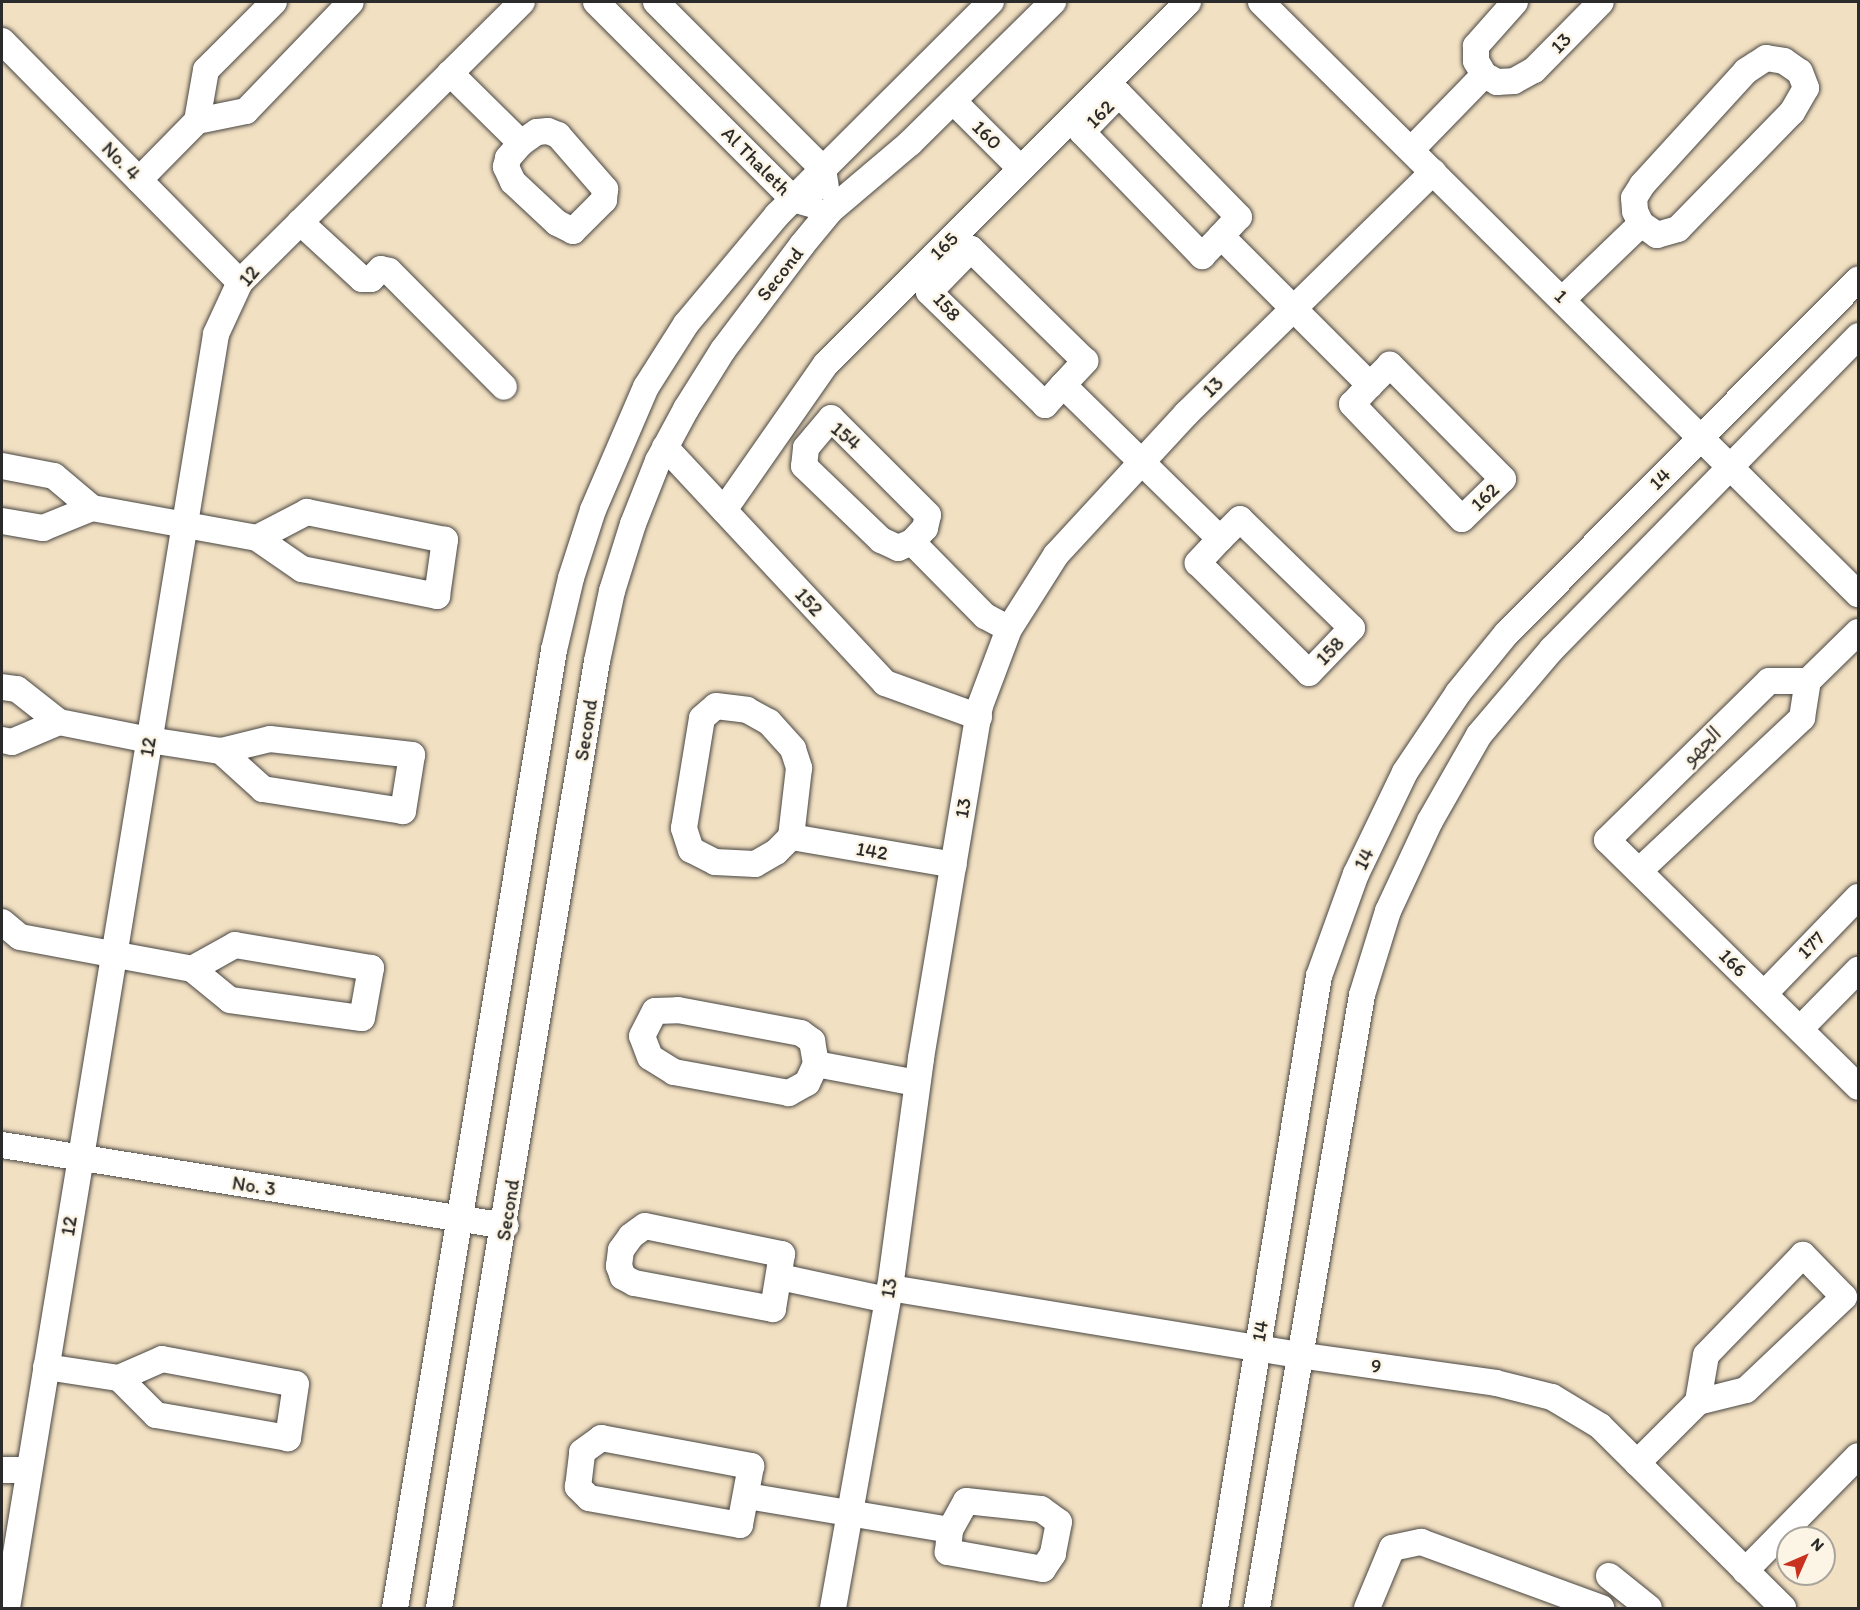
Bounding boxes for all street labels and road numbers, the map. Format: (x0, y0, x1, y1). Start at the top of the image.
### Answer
street label: 13 (1545, 27, 1577, 59)
street label: 162 (1081, 95, 1119, 133)
street label: 160 (967, 115, 1007, 155)
street label: Al Thaleth (716, 121, 796, 201)
street label: No. 4 (97, 137, 145, 185)
street label: 165 (925, 227, 963, 265)
street label: Second (752, 242, 808, 306)
street label: 12 (233, 261, 265, 291)
street label: 1 (1549, 284, 1573, 308)
street label: 158 (928, 288, 966, 326)
street label: 13 (1197, 371, 1229, 403)
street label: 154 (826, 417, 866, 455)
street label: 14 (1644, 463, 1676, 495)
street label: 162 (1466, 478, 1504, 516)
street label: 152 (790, 583, 828, 621)
street label: 158 (1311, 632, 1349, 670)
street label: Second (569, 698, 603, 762)
street label: الجهو (1678, 722, 1726, 770)
street label: 12 (135, 735, 161, 759)
street label: 13 (950, 796, 976, 820)
street label: 142 (854, 836, 890, 866)
street label: 14 (1349, 844, 1379, 874)
street label: 177 (1792, 926, 1830, 964)
street label: 166 (1714, 944, 1752, 982)
street label: No. 3 (230, 1171, 278, 1201)
street label: Second (491, 1178, 525, 1242)
street label: 12 (56, 1214, 82, 1238)
street label: 13 (876, 1276, 902, 1300)
street label: 14 (1246, 1319, 1274, 1343)
street label: 9 (1369, 1353, 1383, 1379)

